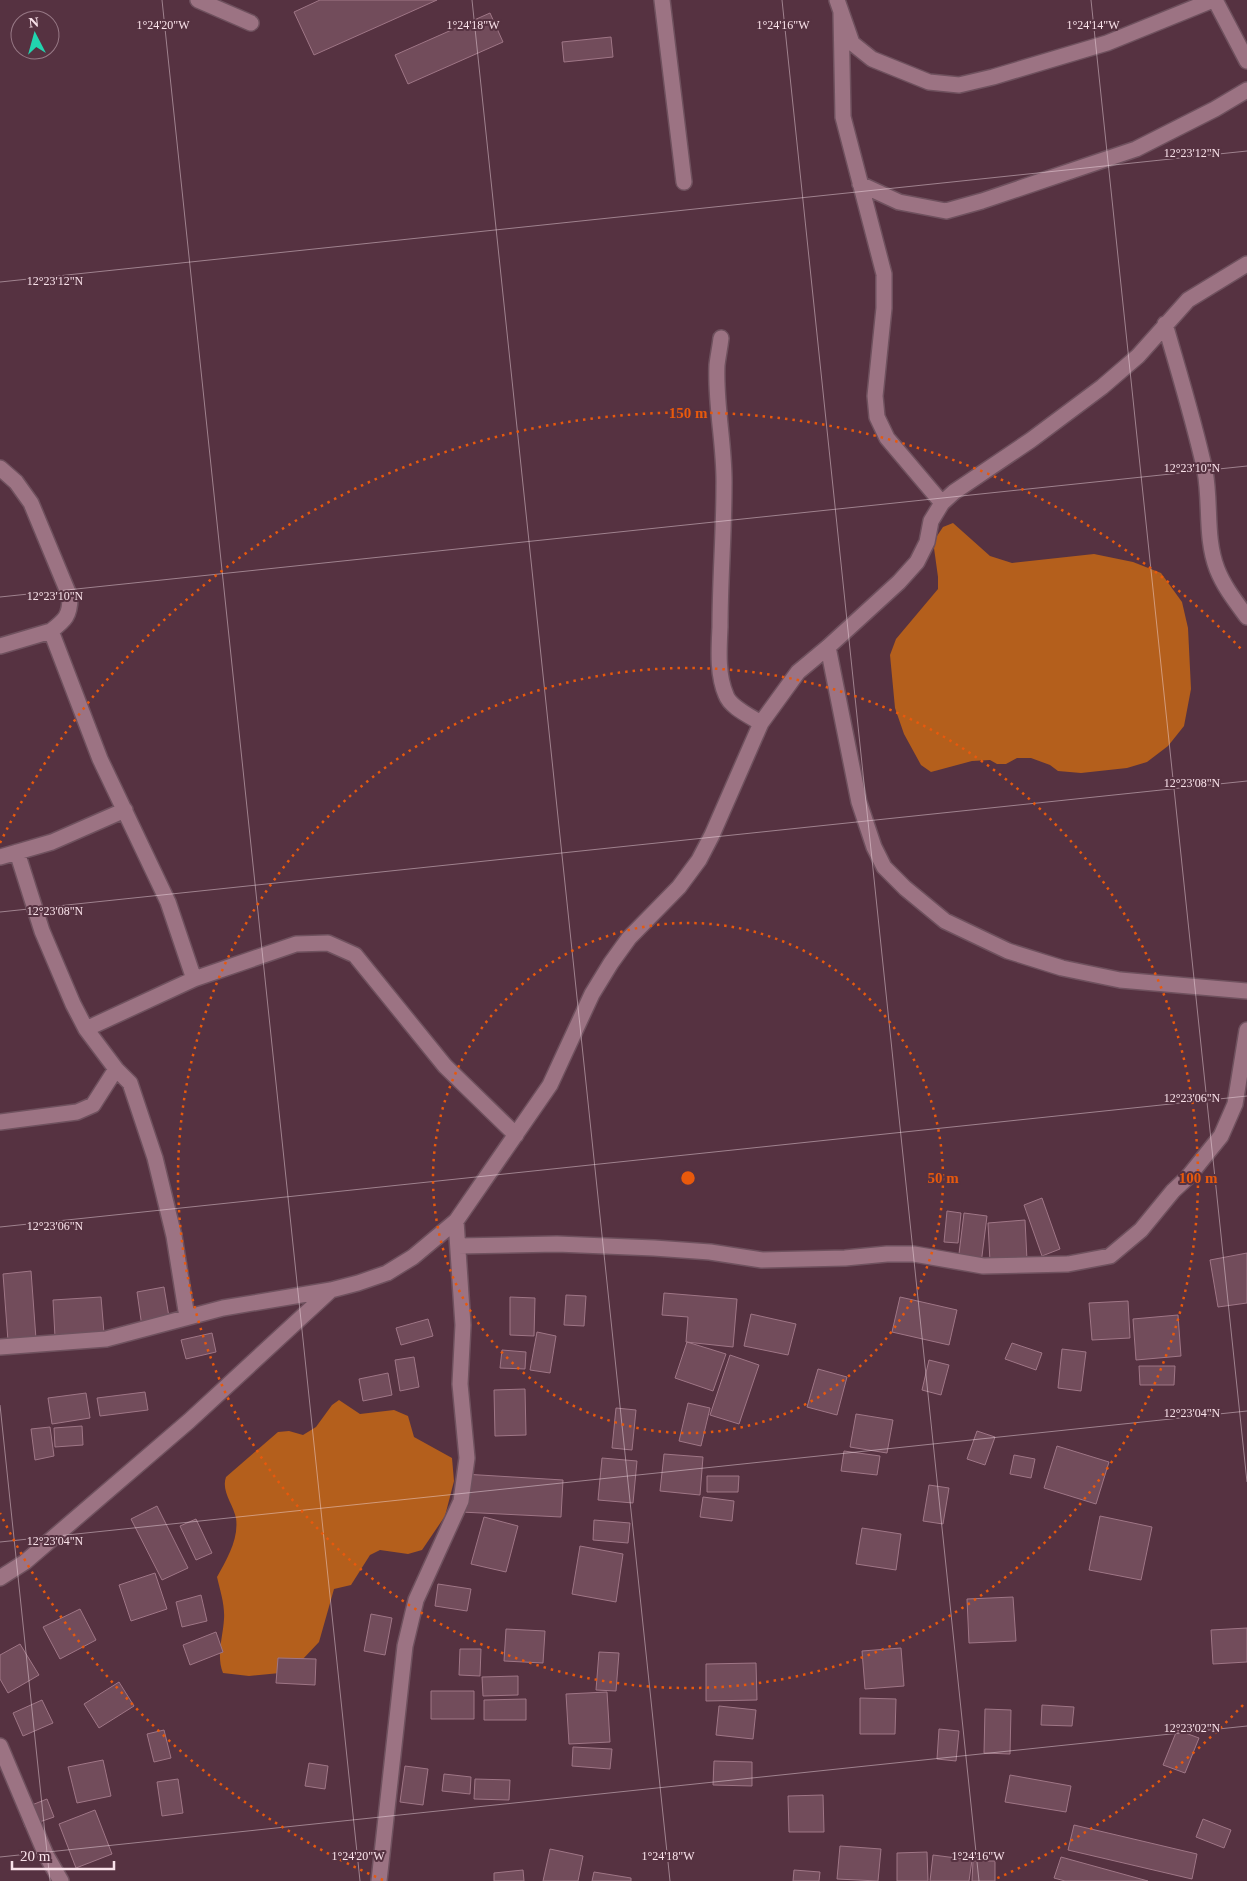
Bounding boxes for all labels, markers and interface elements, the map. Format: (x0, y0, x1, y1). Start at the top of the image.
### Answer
north arrow (10, 10, 60, 60)
text: N (28, 15, 40, 31)
text: 1°24'20"W (136, 18, 190, 32)
text: 1°24'18"W (446, 18, 500, 32)
text: 1°24'16"W (756, 18, 810, 32)
text: 1°24'14"W (1066, 18, 1120, 32)
text: 12°23'12"N (1164, 146, 1221, 160)
text: 12°23'12"N (27, 274, 84, 288)
text: 150 m (669, 405, 708, 421)
text: 12°23'10"N (1164, 461, 1221, 475)
text: 12°23'10"N (27, 589, 84, 603)
text: 12°23'08"N (1164, 776, 1221, 790)
text: 12°23'08"N (27, 904, 84, 918)
text: 12°23'06"N (1164, 1091, 1221, 1105)
centre of rings (679, 1169, 697, 1187)
text: 50 m (927, 1170, 959, 1186)
text: 100 m (1179, 1170, 1218, 1186)
text: 12°23'06"N (27, 1219, 84, 1233)
text: 12°23'04"N (1164, 1406, 1221, 1420)
text: 12°23'04"N (27, 1534, 84, 1548)
text: 12°23'02"N (1164, 1721, 1221, 1735)
scale bar (12, 1838, 115, 1870)
text: 20 m (20, 1848, 51, 1864)
text: 1°24'20"W (331, 1849, 385, 1863)
text: 1°24'18"W (641, 1849, 695, 1863)
text: 1°24'16"W (951, 1849, 1005, 1863)

